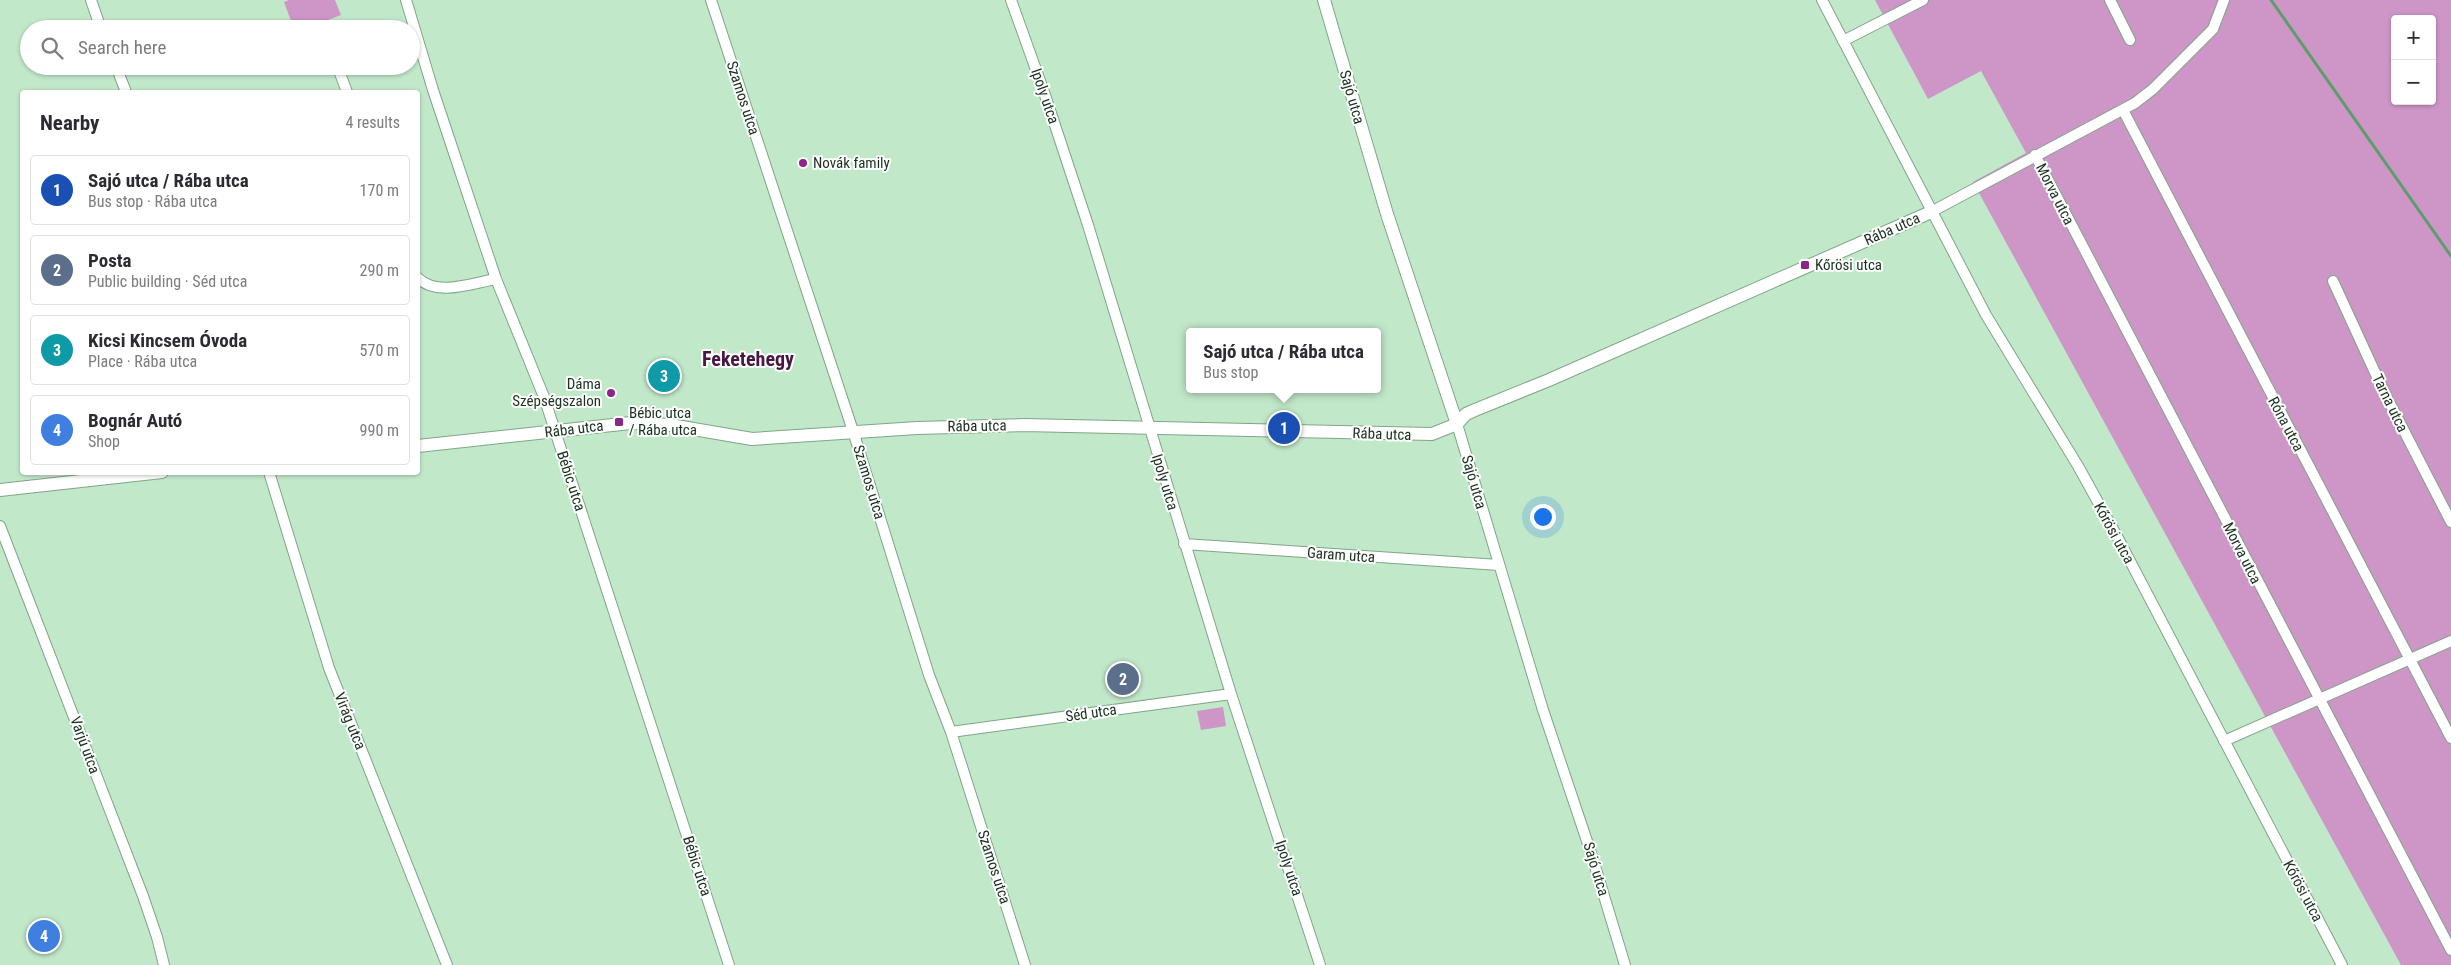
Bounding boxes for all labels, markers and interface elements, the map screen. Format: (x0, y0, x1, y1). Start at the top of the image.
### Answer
map controls (2391, 15, 2436, 105)
button: + (2391, 15, 2436, 60)
search box (20, 20, 420, 75)
icon: search (38, 34, 66, 62)
text: Search here (78, 36, 166, 59)
street label: Szamos utca (723, 59, 763, 137)
button: − (2391, 60, 2436, 105)
street label: Ipoly utca (1027, 66, 1063, 126)
street label: Sajó utca (1336, 68, 1368, 126)
text: Nearby (40, 111, 99, 135)
text: 4 results (345, 113, 400, 132)
place label: Novák family (813, 154, 890, 172)
marker: Novák family (797, 157, 809, 169)
street label: Morva utca (2032, 160, 2078, 228)
text: Sajó utca / Rába utca (88, 169, 249, 192)
text: 1 (53, 181, 61, 200)
text: 170 m (360, 181, 399, 200)
text: Bus stop · Rába utca (88, 192, 217, 211)
street label: Rába utca (1861, 209, 1923, 249)
text: Posta (88, 249, 132, 272)
place label: Kőrösi utca (1815, 256, 1882, 274)
marker: Kőrösi utca (1799, 259, 1811, 271)
text: 2 (53, 261, 61, 280)
text: 290 m (360, 261, 399, 280)
text: Public building · Séd utca (88, 272, 247, 291)
popup (1186, 328, 1381, 393)
text: Kicsi Kincsem Óvoda (88, 329, 247, 352)
text: Sajó utca / Rába utca (1203, 340, 1364, 363)
text: 3 (53, 341, 61, 360)
text: 570 m (360, 341, 399, 360)
district label: Feketehegy (702, 347, 794, 371)
text: Place · Rába utca (88, 352, 197, 371)
pin: 3 (648, 357, 680, 395)
text: Bus stop (1203, 363, 1258, 382)
street label: Tarna utca (2368, 371, 2412, 435)
place label: Dáma Szépségszalon (512, 375, 601, 410)
marker: Dáma Szépségszalon (605, 387, 617, 399)
street label: Róna utca (2264, 394, 2308, 454)
place label: Bébic utca / Rába utca (629, 404, 697, 439)
text: Bognár Autó (88, 409, 182, 432)
pin: 1 (1268, 409, 1300, 447)
street label: Rába utca (544, 416, 604, 442)
marker: Bébic utca / Rába utca (613, 416, 625, 428)
street label: Rába utca (947, 416, 1007, 436)
text: 4 (53, 421, 61, 440)
text: 990 m (360, 421, 399, 440)
street label: Rába utca (1352, 424, 1412, 444)
text: Shop (88, 432, 120, 451)
street label: Szamos utca (849, 443, 889, 521)
street label: Bébic utca (553, 449, 589, 513)
street label: Ipoly utca (1148, 452, 1182, 512)
street label: Sajó utca (1458, 453, 1490, 511)
street label: Kőrösi utca (2090, 499, 2138, 567)
your location (1530, 504, 1556, 530)
street label: Morva utca (2219, 519, 2265, 587)
street label: Garam utca (1306, 544, 1376, 566)
pin: 2 (1107, 660, 1139, 698)
street label: Virág utca (330, 690, 370, 752)
street label: Séd utca (1064, 701, 1118, 725)
street label: Varjú utca (66, 714, 104, 776)
street label: Szamos utca (974, 828, 1014, 906)
street label: Bébic utca (679, 834, 715, 898)
street label: Ipoly utca (1272, 838, 1306, 898)
street label: Sajó utca (1579, 840, 1613, 898)
street label: Kőrösi utca (2279, 857, 2327, 925)
pin: 4 (28, 917, 60, 955)

